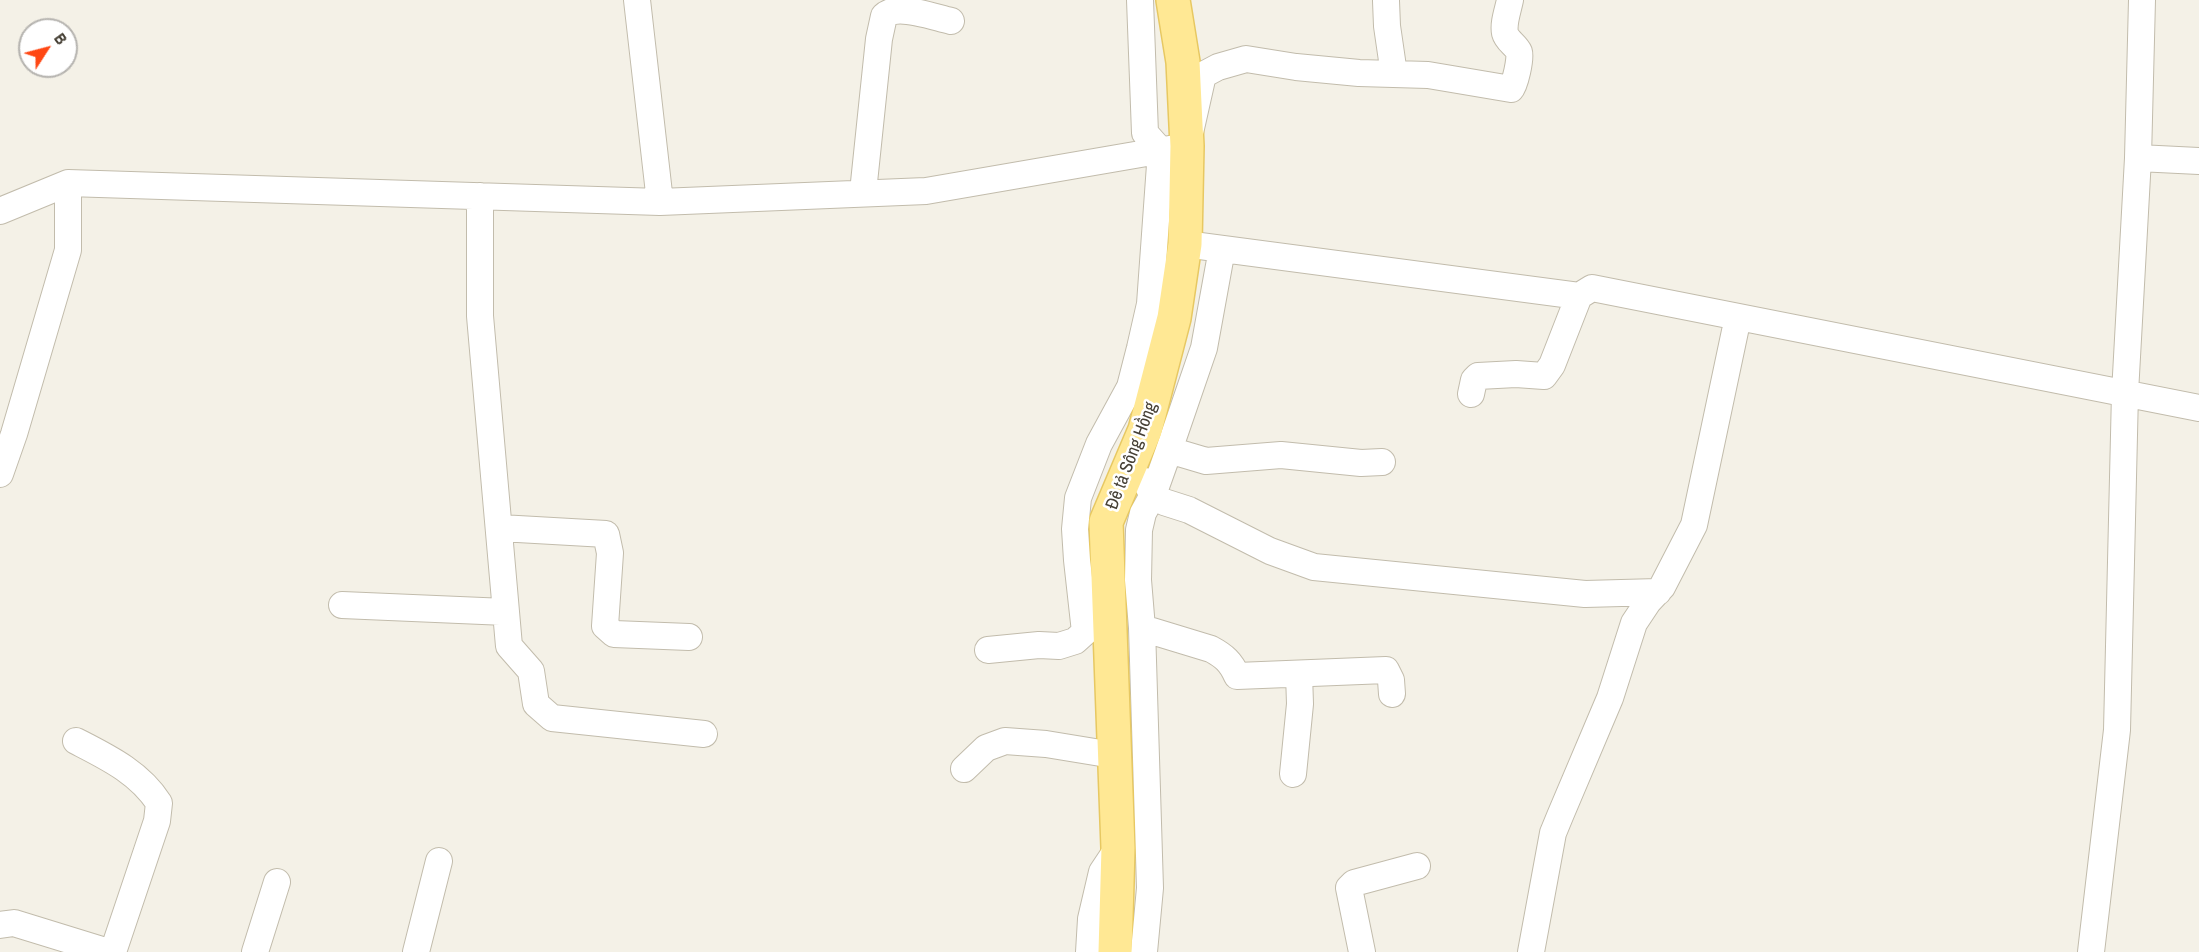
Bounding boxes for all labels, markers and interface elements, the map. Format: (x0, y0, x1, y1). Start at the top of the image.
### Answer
north arrow (18, 18, 78, 78)
text: B (49, 28, 73, 49)
street label: Đê tả Sông Hồng (1102, 399, 1162, 513)

